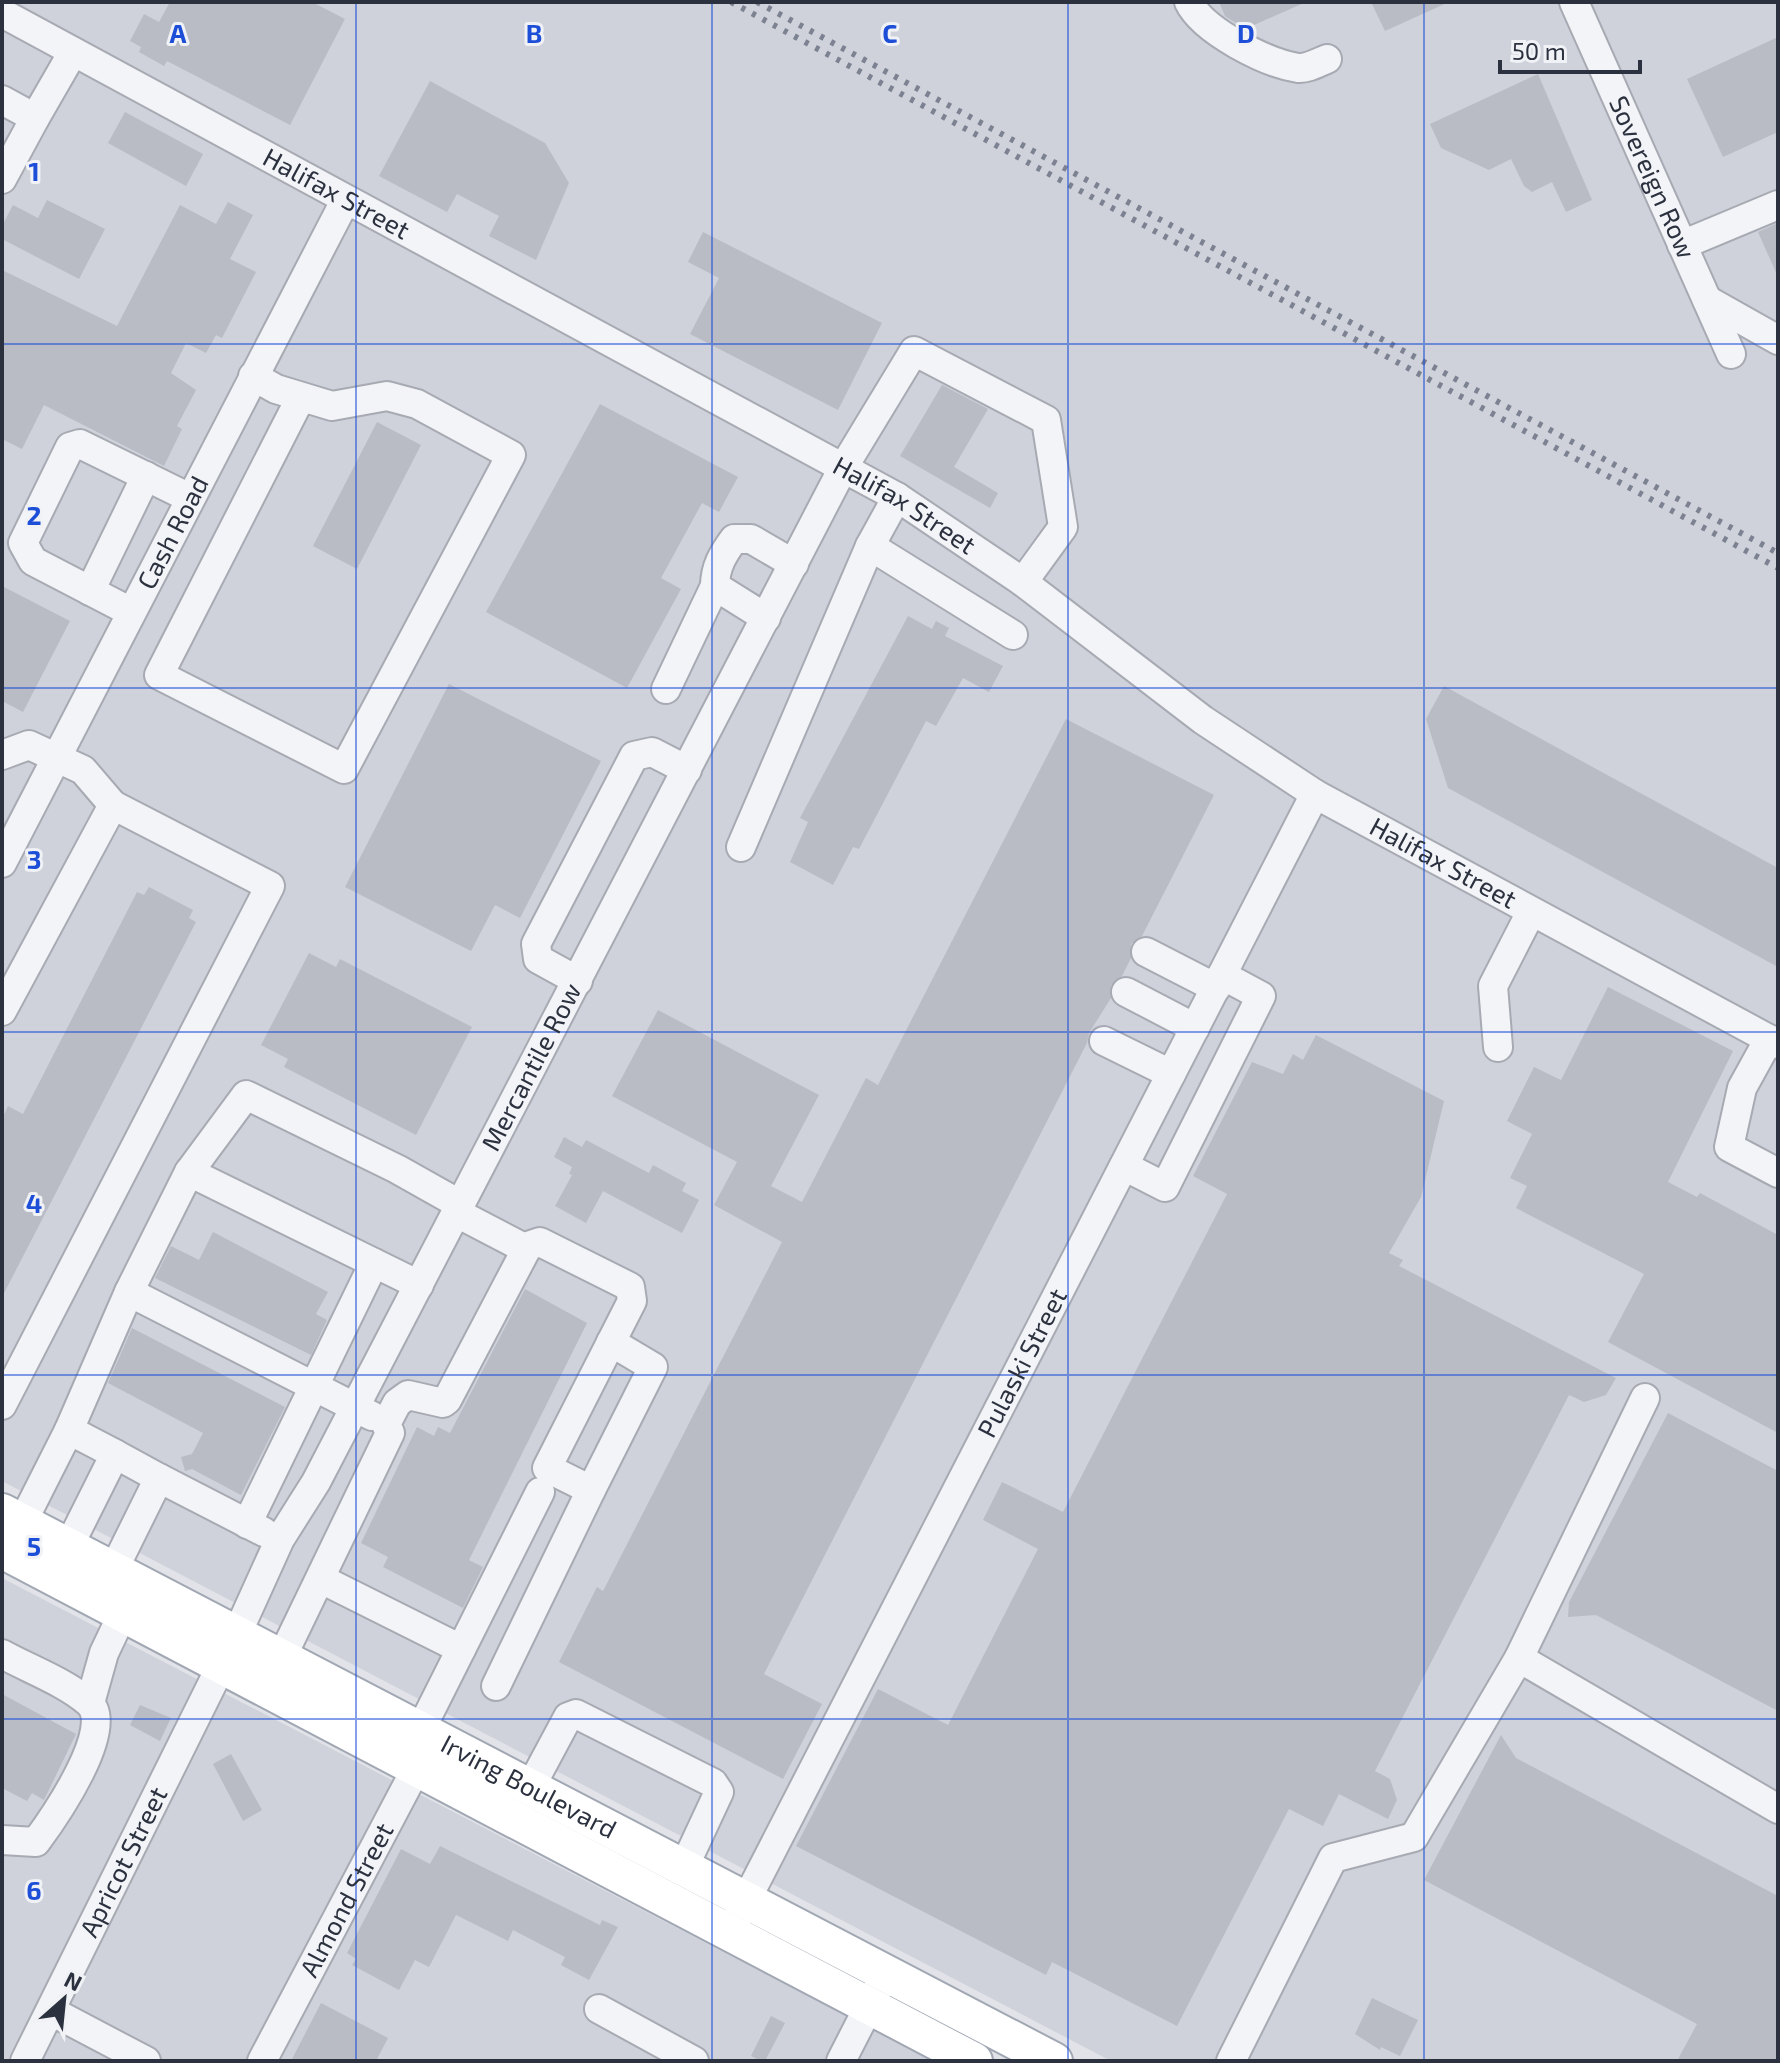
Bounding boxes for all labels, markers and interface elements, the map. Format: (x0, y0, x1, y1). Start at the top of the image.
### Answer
text: A (170, 17, 187, 48)
text: B (526, 17, 542, 48)
text: C (882, 17, 898, 48)
text: D (1237, 17, 1255, 48)
scale bar (1500, 24, 1640, 74)
text: 50 m (1512, 36, 1566, 65)
street label: Sovereign Row (1604, 91, 1703, 263)
street label: Halifax Street (258, 140, 416, 245)
text: 1 (28, 155, 40, 186)
street label: Halifax Street (828, 449, 982, 560)
street label: Cash Road (130, 470, 214, 594)
text: 2 (26, 499, 42, 530)
street label: Halifax Street (1365, 810, 1522, 914)
text: 3 (27, 843, 41, 874)
street label: Mercantile Row (474, 977, 587, 1156)
text: 4 (26, 1187, 42, 1218)
street label: Pulaski Street (970, 1283, 1072, 1442)
text: 5 (27, 1530, 41, 1561)
street label: Irving Boulevard (436, 1727, 622, 1844)
street label: Apricot Street (72, 1781, 173, 1942)
street label: Almond Street (292, 1817, 399, 1982)
text: 6 (26, 1874, 42, 1905)
north arrow (24, 1959, 104, 2039)
text: N (61, 1965, 87, 1995)

